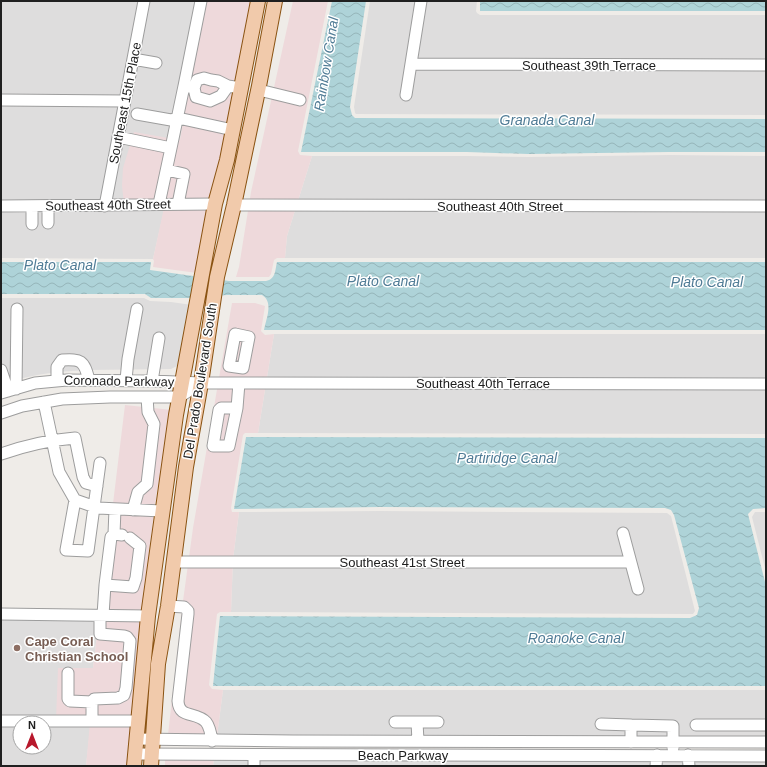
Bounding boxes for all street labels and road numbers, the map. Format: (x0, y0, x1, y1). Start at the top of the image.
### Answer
street label: Southeast 15th Place (106, 41, 144, 165)
street label: Southeast 39th Terrace (522, 58, 656, 73)
street label: Southeast 40th Street (45, 196, 171, 214)
street label: Southeast 40th Street (437, 199, 563, 214)
street label: Del Prado Boulevard South (180, 302, 220, 460)
street label: Coronado Parkway (64, 373, 175, 389)
street label: Southeast 40th Terrace (416, 376, 550, 391)
street label: Southeast 41st Street (339, 555, 465, 570)
street label: Beach Parkway (358, 748, 449, 763)

